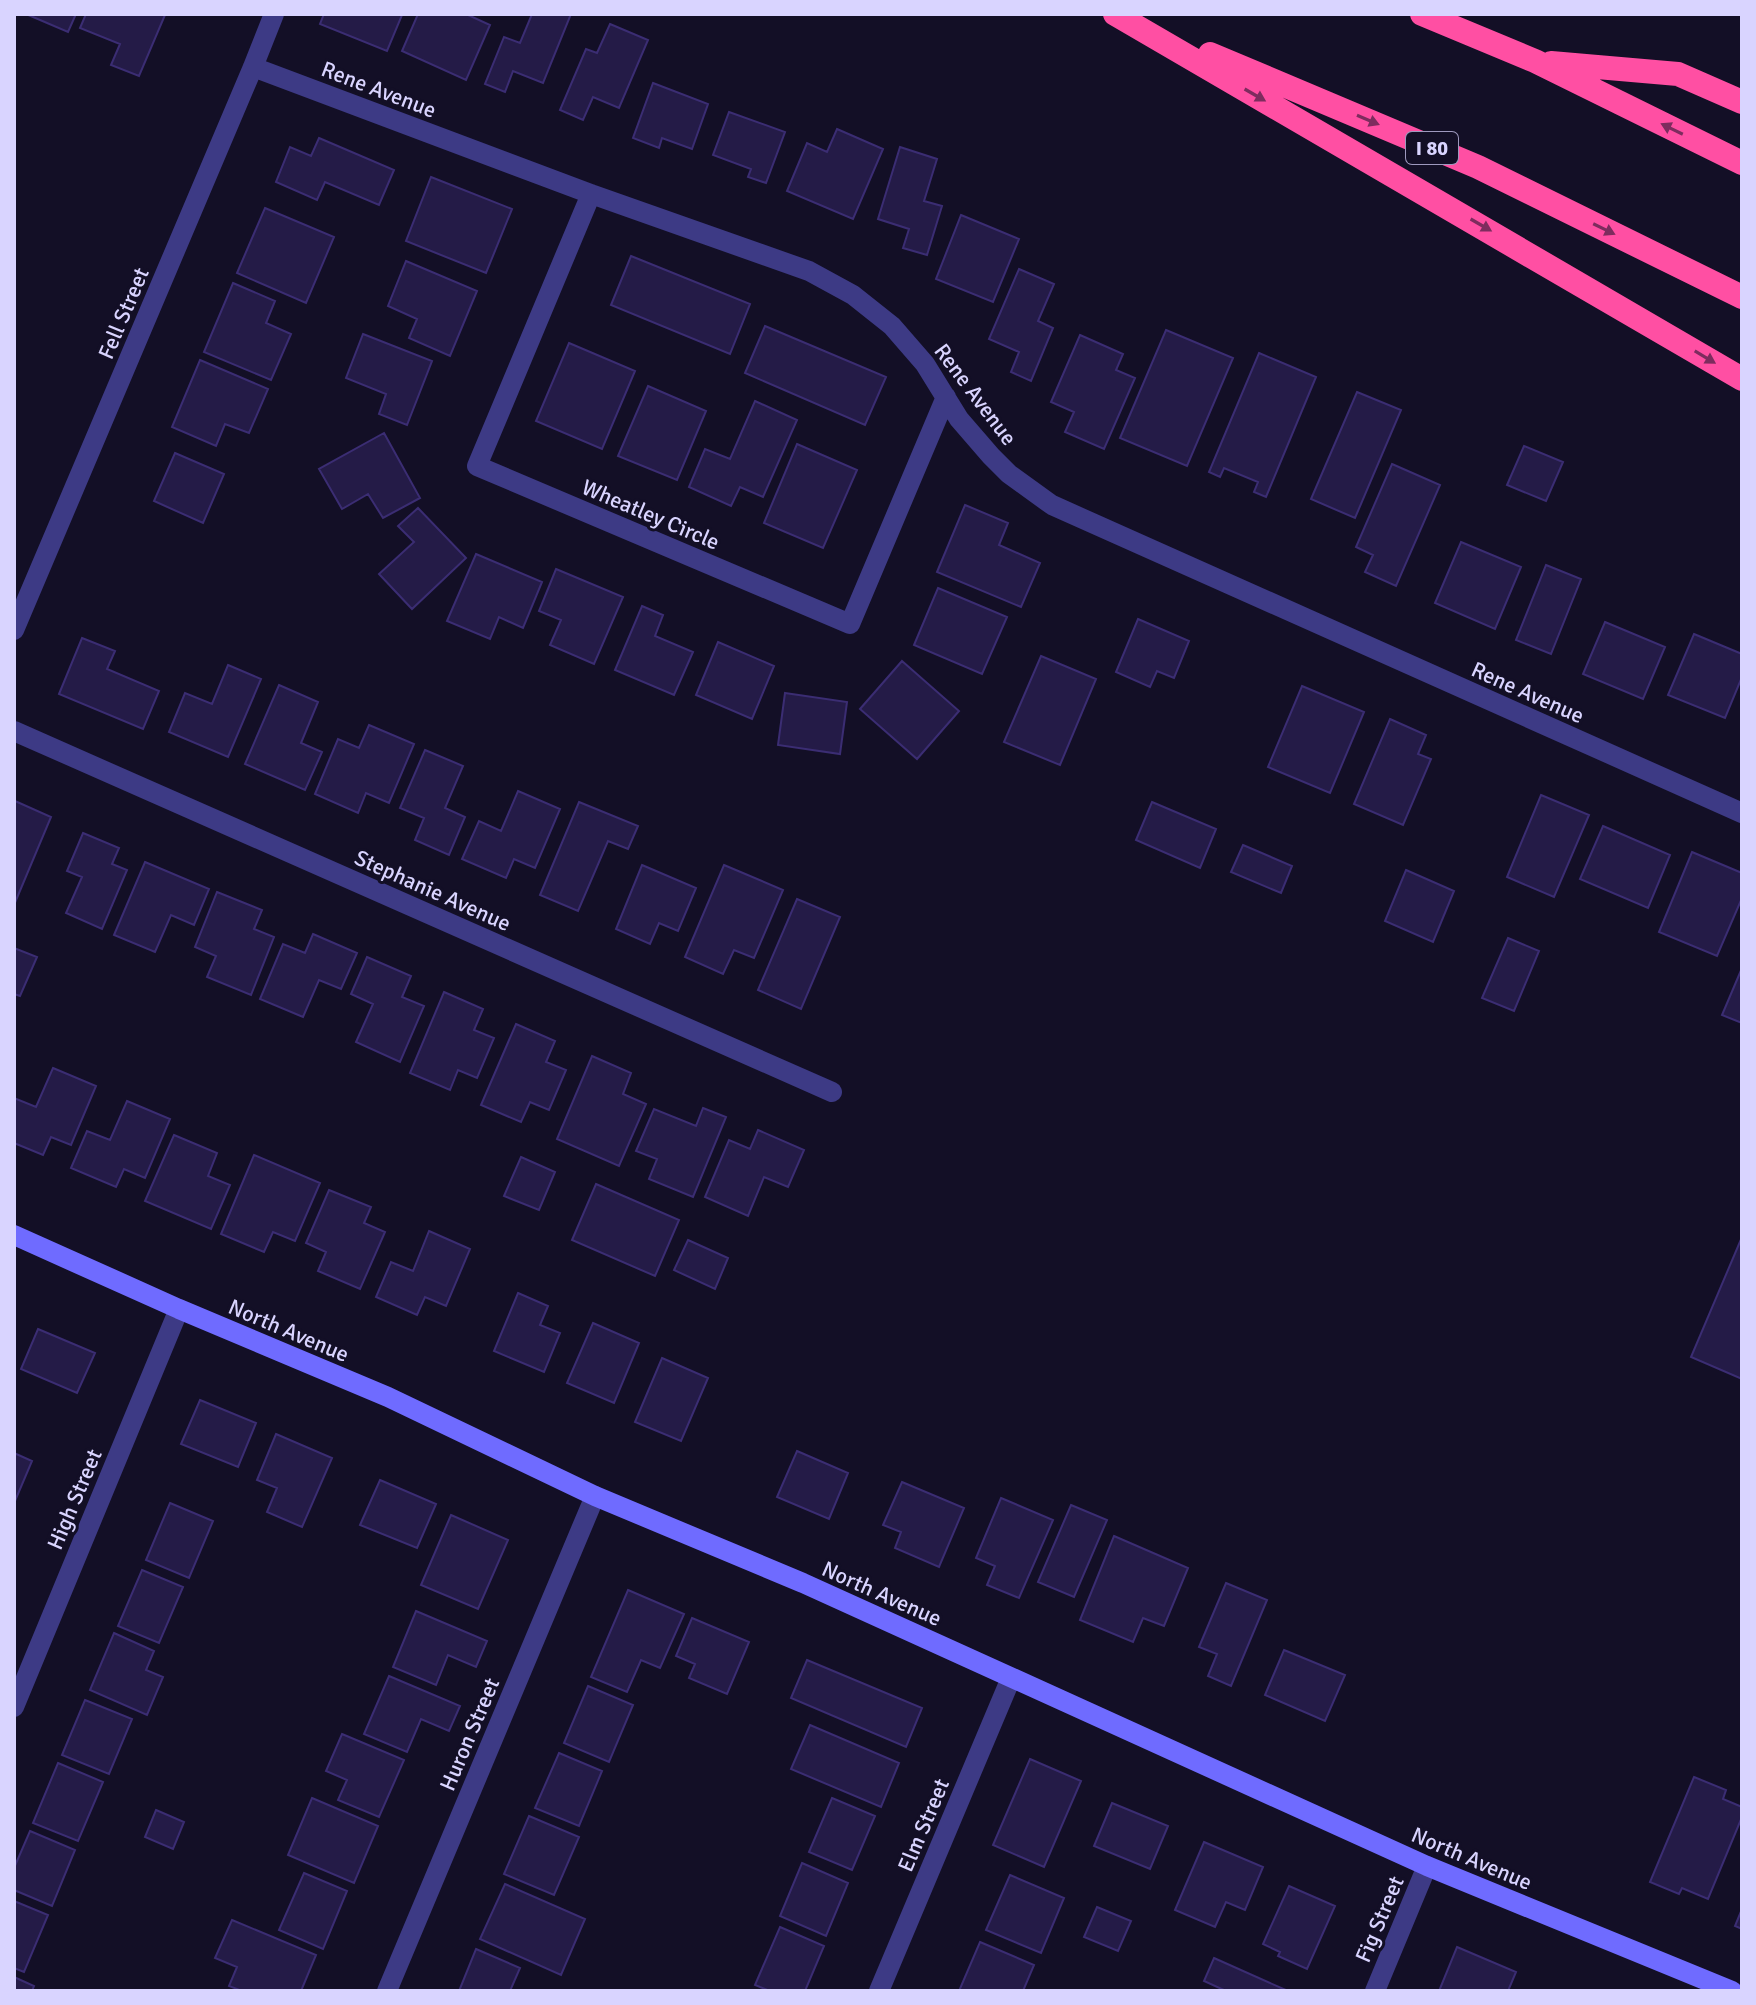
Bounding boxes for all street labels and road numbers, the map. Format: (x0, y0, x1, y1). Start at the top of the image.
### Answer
street label: Rene Avenue (318, 55, 440, 124)
road number: I 80 (1406, 132, 1458, 164)
street label: Fell Street (92, 263, 155, 363)
street label: Rene Avenue (929, 338, 1023, 451)
street label: Wheatley Circle (578, 473, 724, 556)
street label: Rene Avenue (1467, 656, 1588, 729)
street label: Stephanie Avenue (350, 844, 515, 937)
street label: North Avenue (224, 1293, 353, 1368)
street label: High Street (41, 1445, 108, 1554)
street label: North Avenue (818, 1555, 946, 1632)
street label: Huron Street (434, 1673, 505, 1795)
street label: Elm Street (892, 1774, 955, 1876)
street label: North Avenue (1407, 1821, 1536, 1896)
street label: Fig Street (1349, 1872, 1410, 1966)

